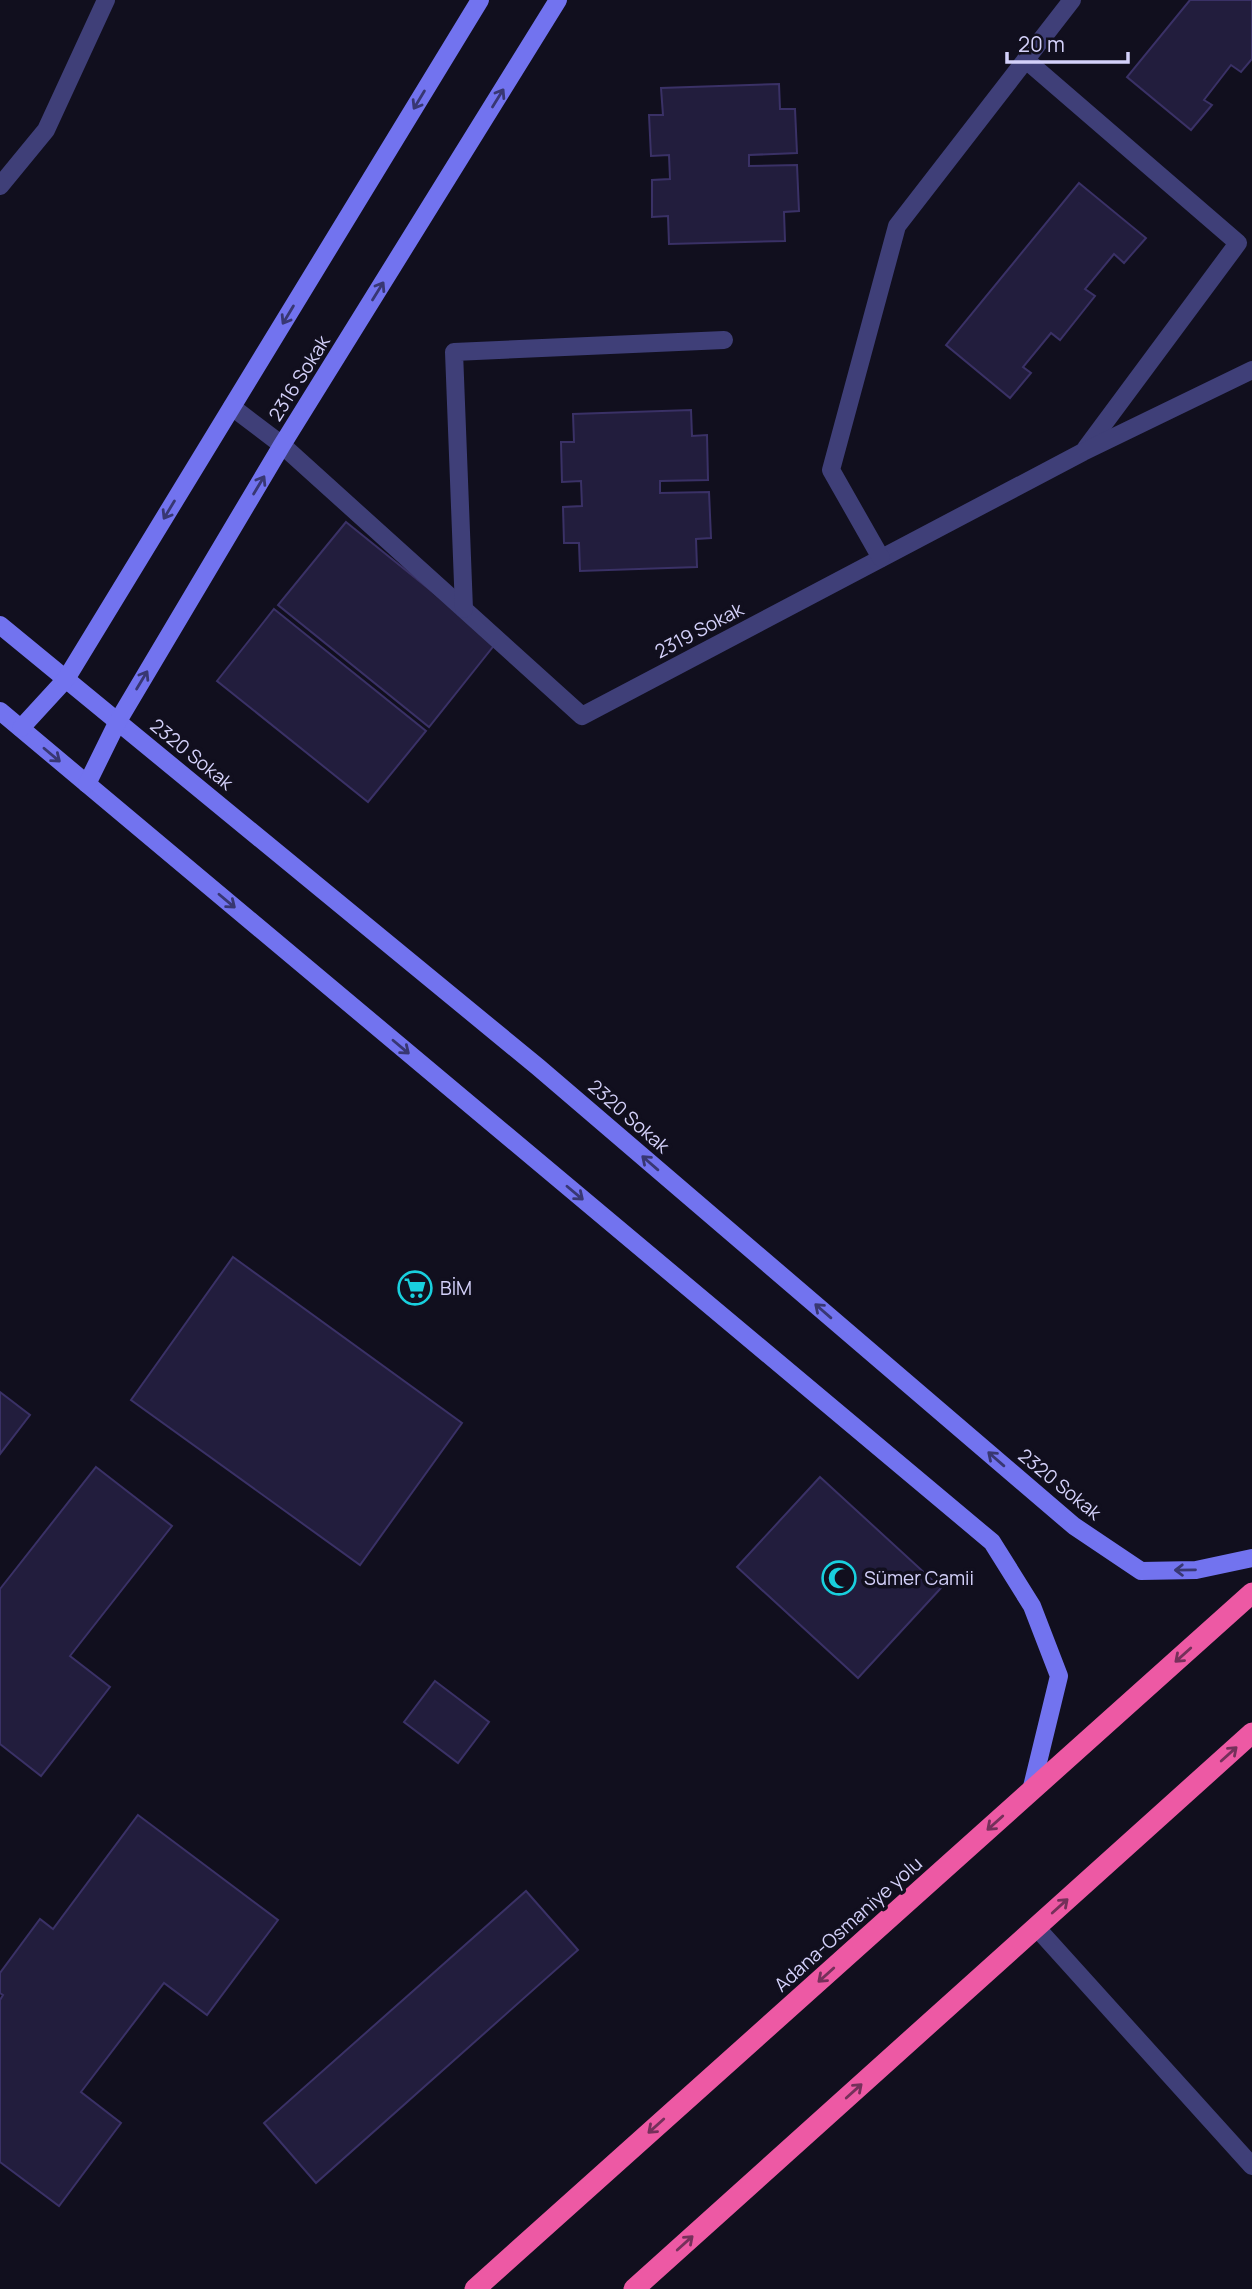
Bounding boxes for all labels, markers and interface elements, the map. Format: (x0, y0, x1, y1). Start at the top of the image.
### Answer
scale bar (1007, 21, 1128, 65)
text: 20 m (1018, 30, 1065, 58)
one-way arrow (491, 88, 505, 108)
one-way arrow (411, 90, 425, 110)
one-way arrow (371, 282, 385, 302)
one-way arrow (280, 305, 294, 325)
street label: 2316 Sokak (262, 330, 336, 426)
one-way arrow (252, 475, 266, 495)
one-way arrow (162, 499, 176, 519)
street label: 2319 Sokak (650, 596, 748, 664)
one-way arrow (135, 671, 149, 691)
street label: 2320 Sokak (145, 712, 239, 796)
one-way arrow (43, 747, 61, 762)
one-way arrow (217, 893, 235, 909)
one-way arrow (392, 1039, 410, 1055)
street label: 2320 Sokak (583, 1073, 676, 1159)
one-way arrow (642, 1155, 660, 1171)
one-way arrow (566, 1185, 584, 1201)
supermarket icon: BİM (396, 1269, 434, 1307)
place label: BİM (440, 1275, 472, 1301)
one-way arrow (814, 1303, 832, 1319)
street label: 2320 Sokak (1013, 1442, 1107, 1526)
one-way arrow (987, 1451, 1005, 1467)
mosque icon: Sümer Camii (820, 1559, 858, 1597)
one-way arrow (1174, 1563, 1197, 1577)
place label: Sümer Camii (864, 1565, 974, 1591)
one-way arrow (1175, 1646, 1192, 1663)
one-way arrow (1220, 1746, 1238, 1762)
one-way arrow (987, 1815, 1005, 1831)
street label: Adana-Osmaniye yolu (768, 1850, 928, 1998)
one-way arrow (1051, 1898, 1069, 1914)
one-way arrow (817, 1967, 835, 1983)
one-way arrow (845, 2083, 863, 2099)
one-way arrow (648, 2118, 666, 2134)
one-way arrow (676, 2235, 693, 2252)

